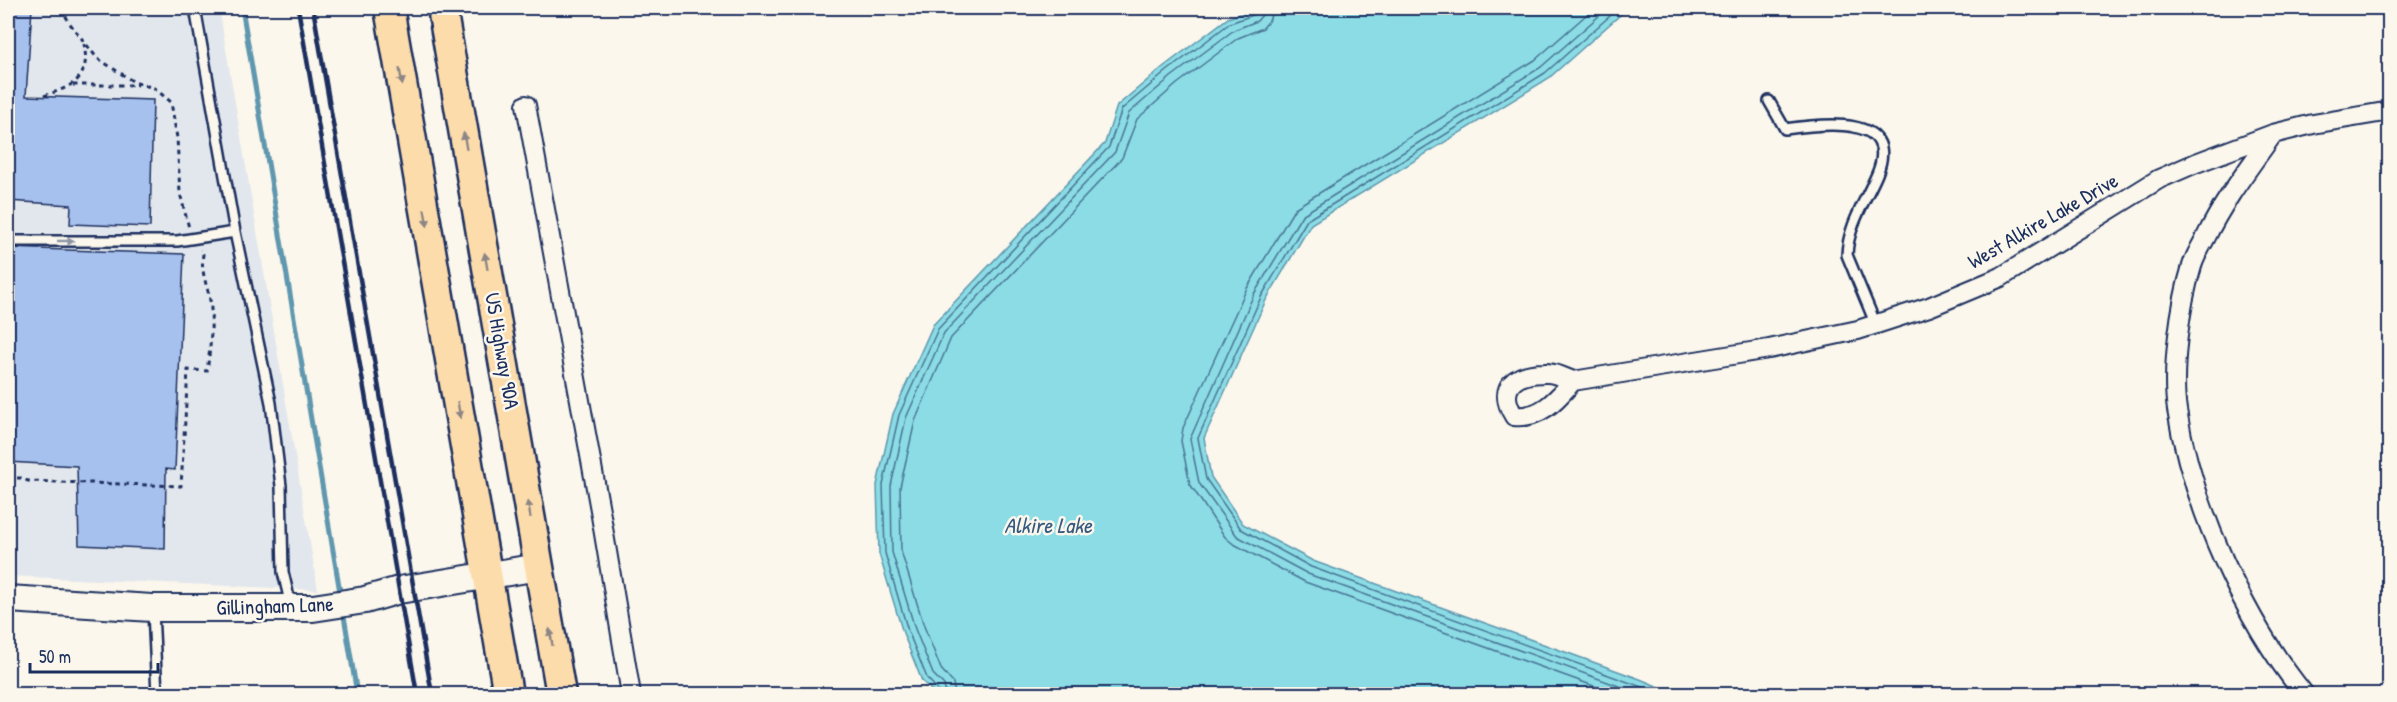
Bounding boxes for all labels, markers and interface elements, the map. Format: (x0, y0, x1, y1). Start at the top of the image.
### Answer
one-way arrow (397, 67, 406, 86)
one-way arrow (460, 131, 469, 150)
street label: West Alkire Lake Drive (1962, 166, 2123, 275)
one-way arrow (422, 208, 431, 227)
one-way arrow (56, 236, 75, 246)
one-way arrow (481, 251, 490, 270)
street label: US Highway 90A (478, 290, 527, 411)
one-way arrow (455, 401, 464, 420)
one-way arrow (524, 500, 533, 519)
water label: Alkire Lake (1004, 510, 1093, 540)
street label: Gillingham Lane (216, 589, 334, 622)
one-way arrow (547, 627, 556, 646)
scale bar (30, 636, 158, 674)
text: 50 m (39, 644, 71, 669)

